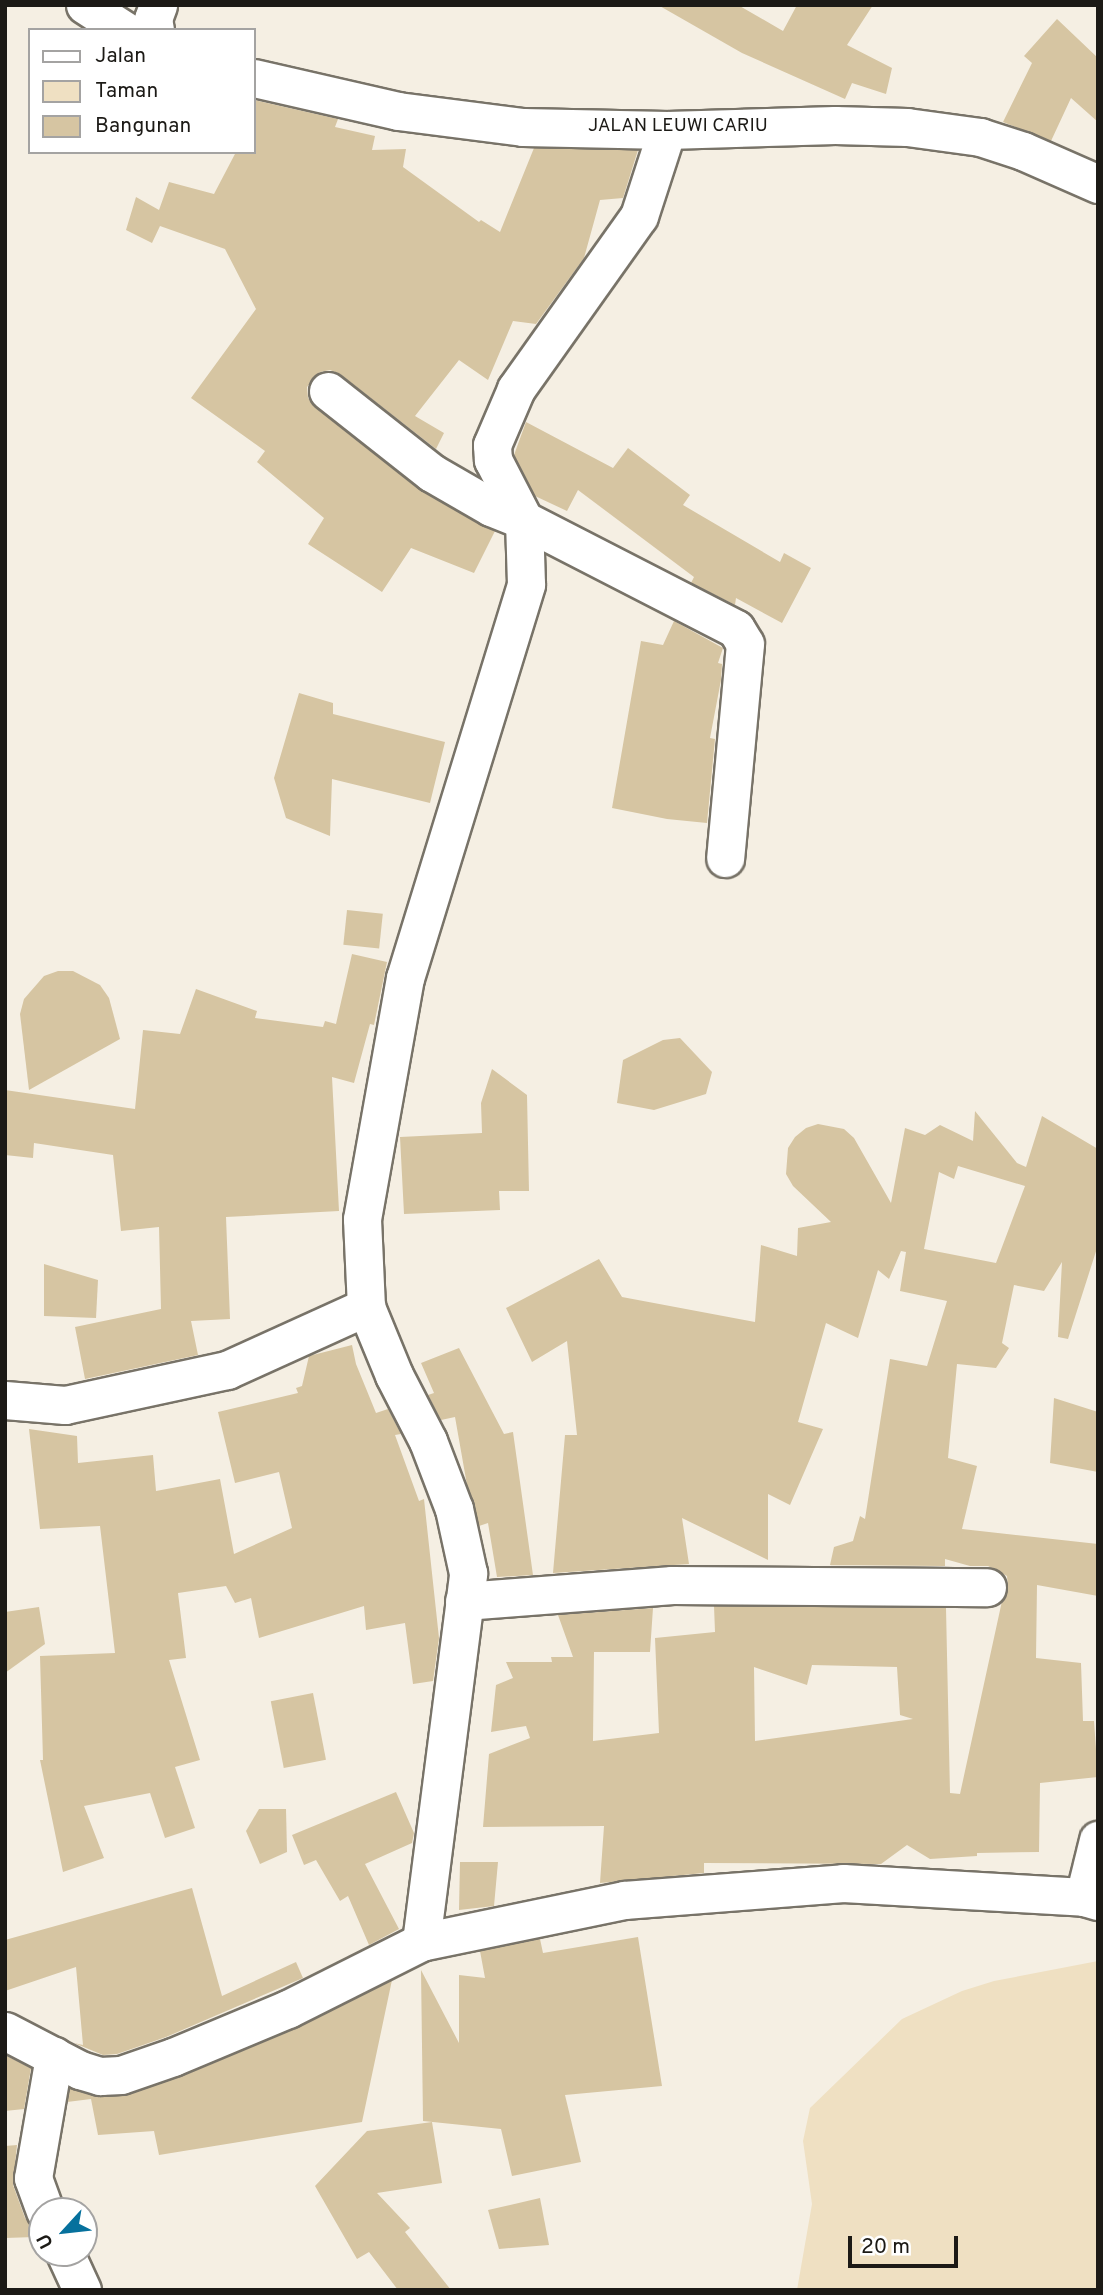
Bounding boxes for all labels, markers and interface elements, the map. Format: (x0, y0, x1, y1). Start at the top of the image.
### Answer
legend (28, 28, 256, 154)
text: Jalan (95, 43, 146, 70)
text: Taman (95, 78, 158, 105)
text: Bangunan (95, 113, 191, 140)
street label: JALAN LEUWI CARIU (588, 116, 768, 138)
north arrow (28, 2197, 98, 2267)
scale bar (851, 2222, 961, 2266)
text: U (32, 2229, 60, 2252)
text: 20 m (861, 2234, 910, 2261)

